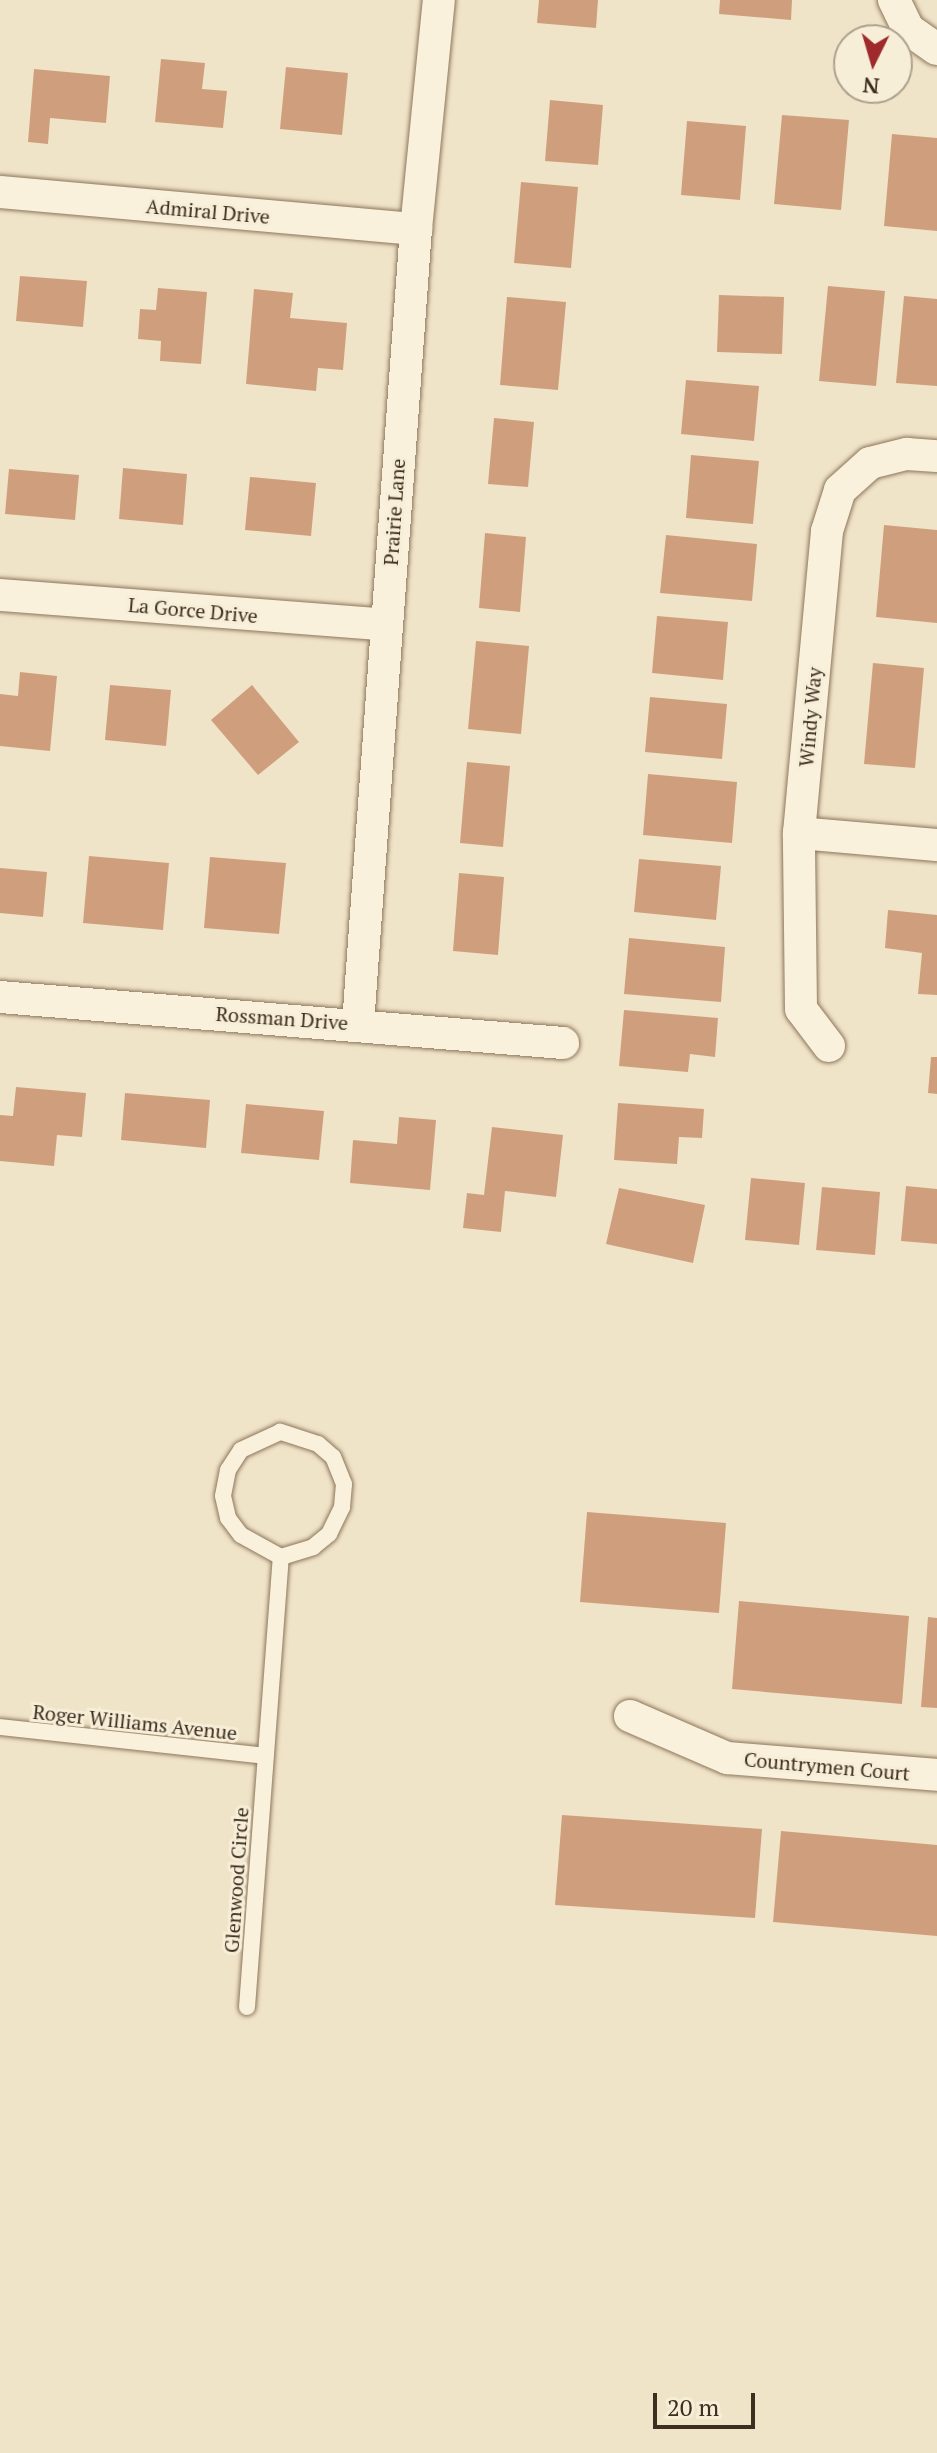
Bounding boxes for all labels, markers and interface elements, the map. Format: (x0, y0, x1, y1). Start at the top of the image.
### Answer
north arrow (833, 24, 913, 104)
text: N (861, 71, 881, 102)
street label: Admiral Drive (145, 194, 271, 228)
street label: Prairie Lane (378, 458, 410, 566)
street label: La Gorce Drive (127, 592, 259, 628)
street label: Windy Way (794, 666, 826, 768)
street label: Rossman Drive (215, 1001, 349, 1035)
street label: Roger Williams Avenue (31, 1699, 239, 1745)
street label: Countrymen Court (743, 1747, 911, 1785)
street label: Glenwood Circle (219, 1806, 253, 1954)
scale bar (657, 2377, 759, 2427)
text: 20 m (667, 2391, 719, 2423)

